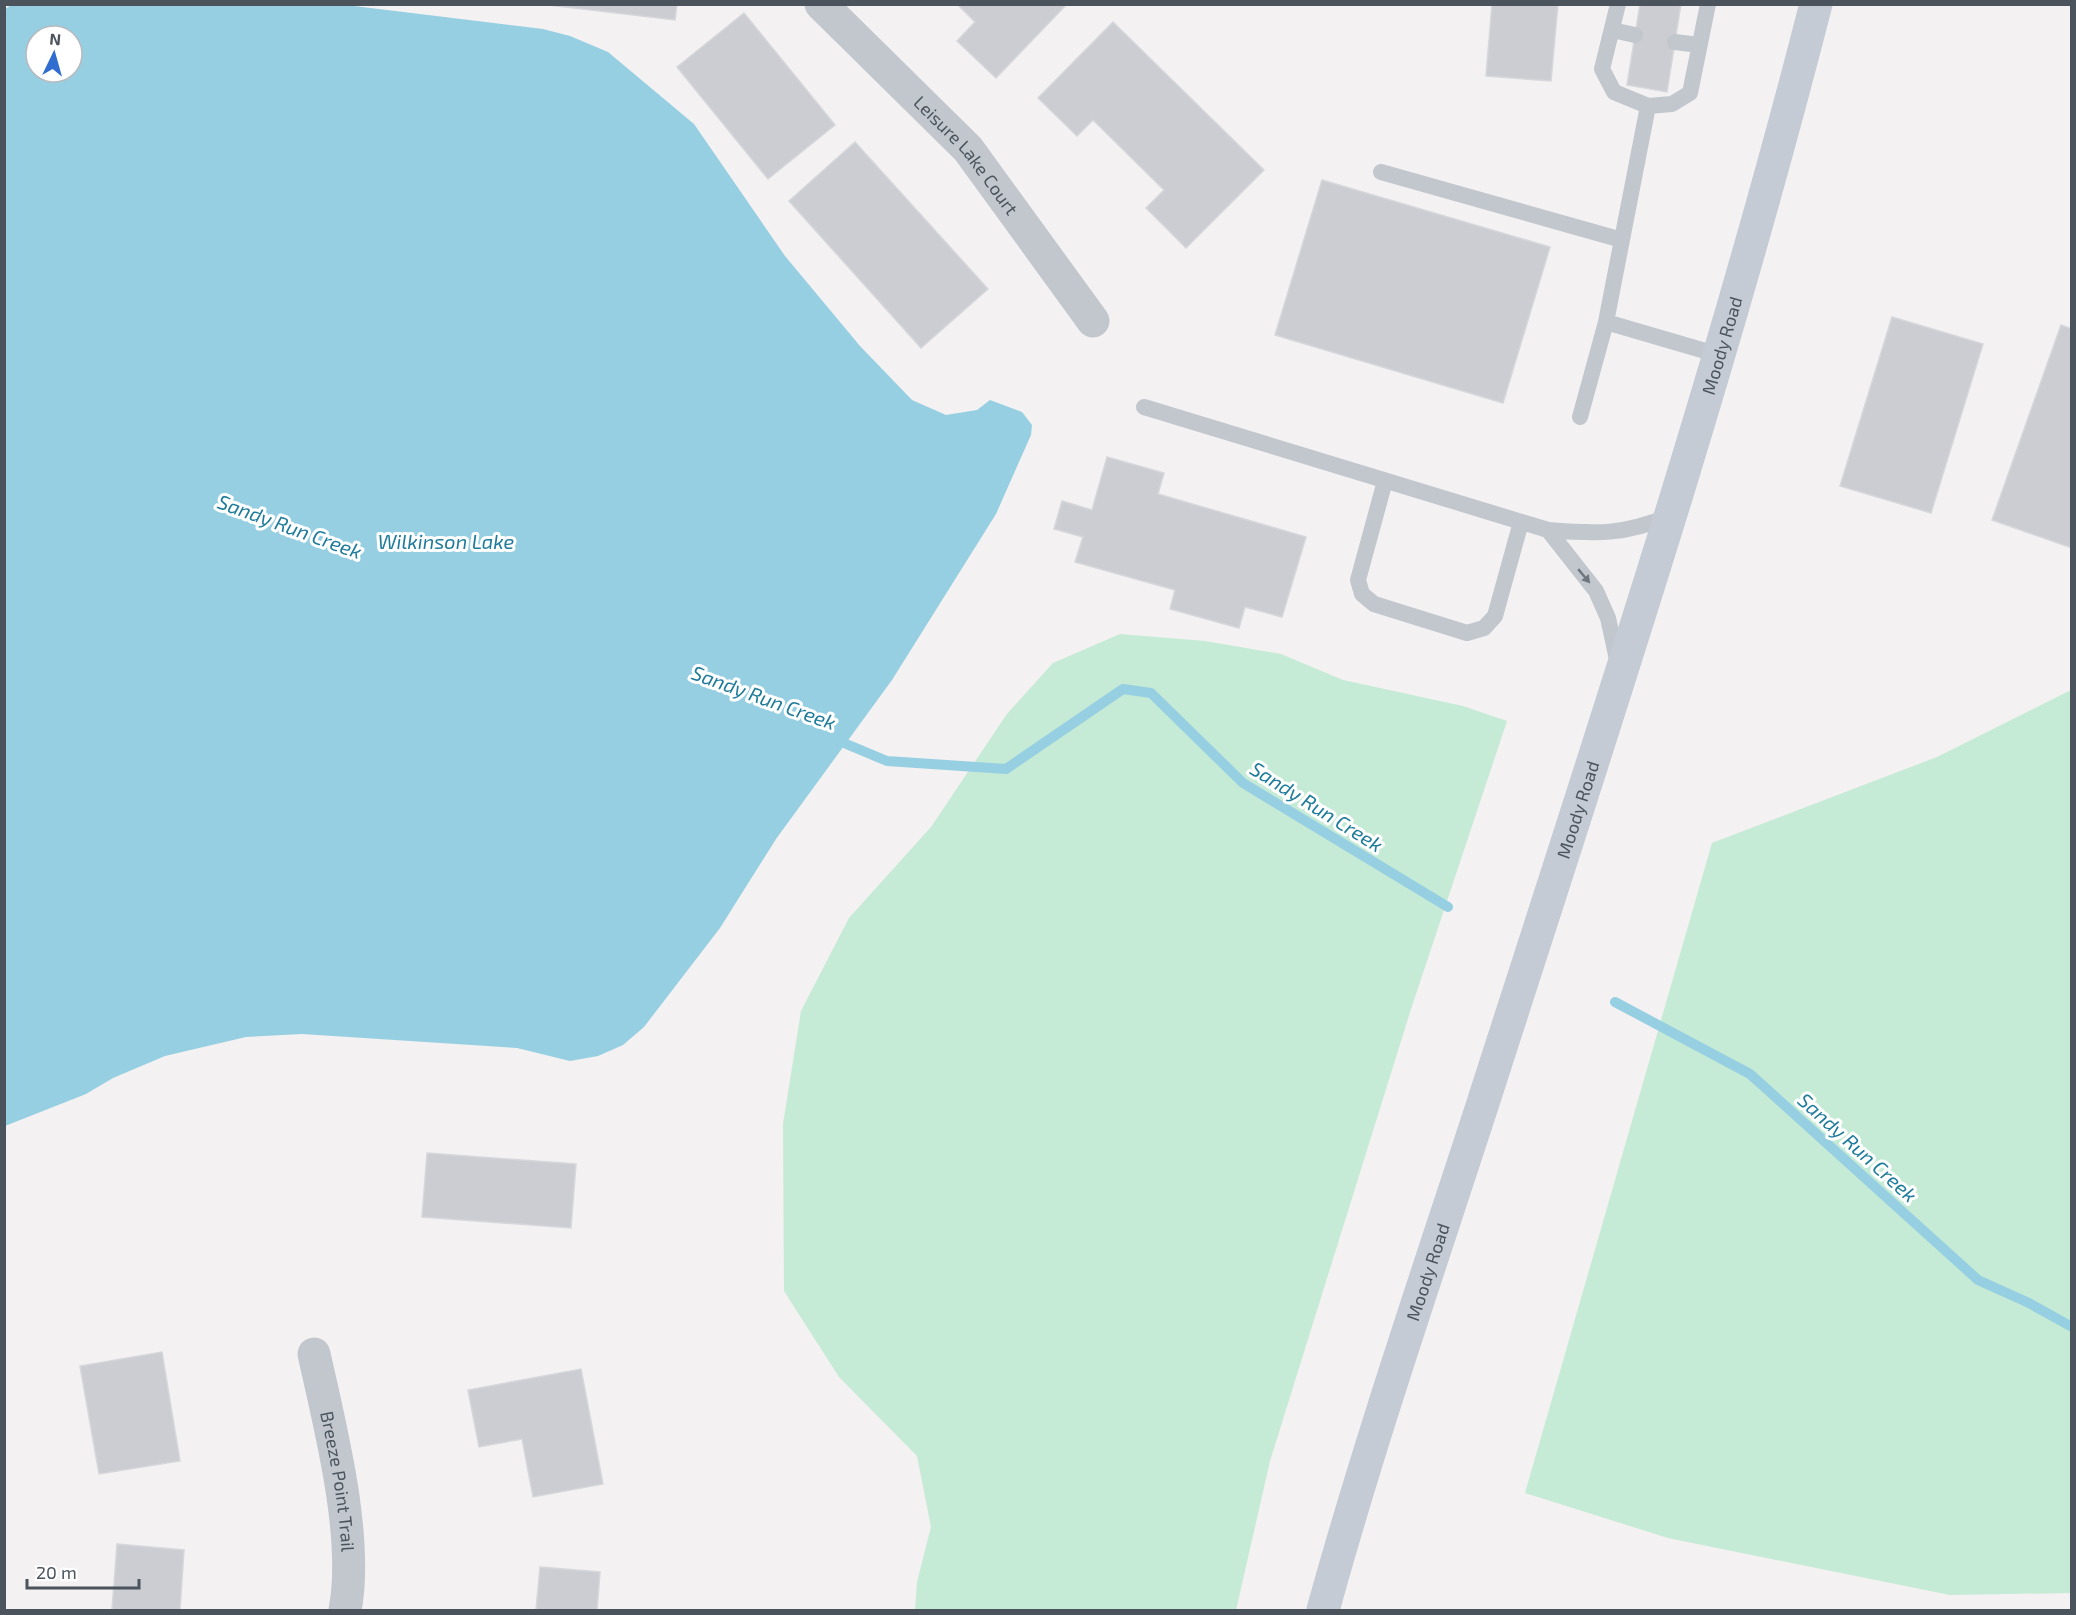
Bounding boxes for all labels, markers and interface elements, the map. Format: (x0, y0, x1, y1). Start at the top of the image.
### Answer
north arrow (24, 24, 84, 84)
text: N (49, 29, 62, 49)
street label: Leisure Lake Court (909, 91, 1023, 219)
street label: Moody Road (1697, 294, 1746, 397)
water label: Sandy Run Creek (214, 489, 365, 564)
water label: Wilkinson Lake (378, 529, 515, 553)
one-way arrow (1578, 568, 1591, 584)
water label: Sandy Run Creek (688, 660, 839, 735)
water label: Sandy Run Creek (1246, 756, 1388, 857)
street label: Moody Road (1552, 758, 1604, 861)
water label: Sandy Run Creek (1793, 1087, 1922, 1207)
street label: Moody Road (1401, 1220, 1454, 1323)
street label: Breeze Point Trail (316, 1409, 359, 1553)
scale bar (27, 1552, 140, 1590)
text: 20 m (36, 1561, 77, 1583)

